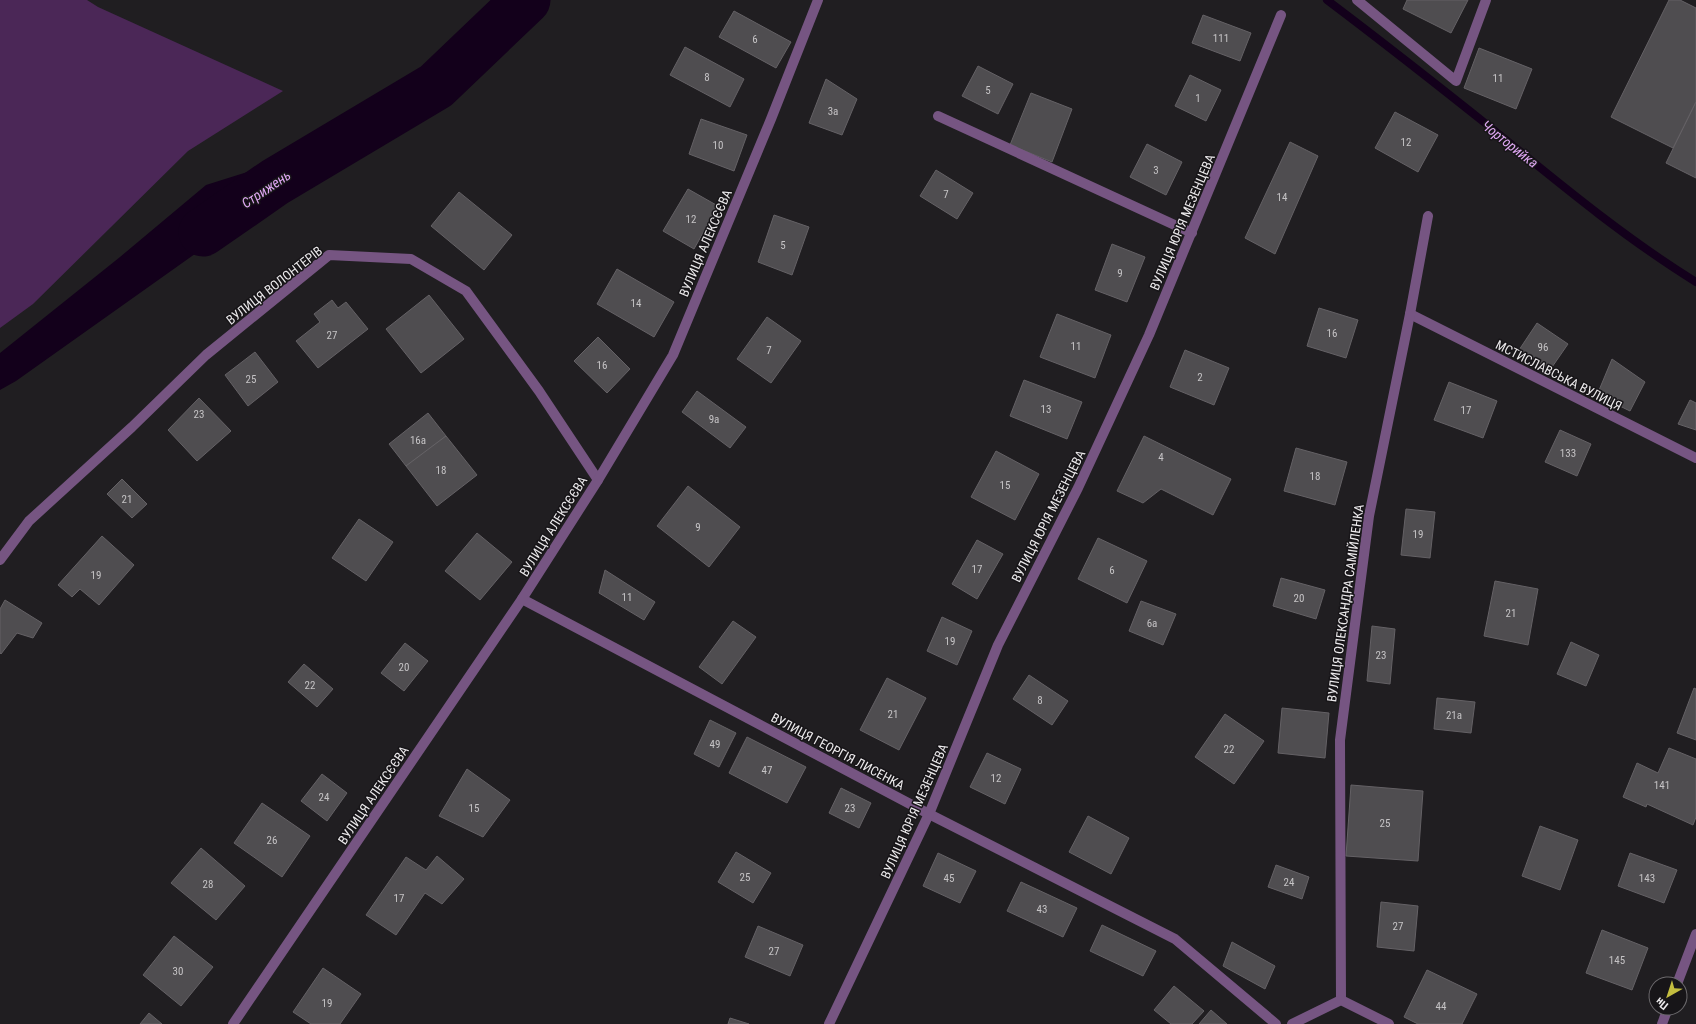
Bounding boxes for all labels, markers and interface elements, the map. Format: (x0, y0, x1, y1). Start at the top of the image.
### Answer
house number: 111 (1213, 32, 1229, 45)
house number: 6 (752, 33, 758, 46)
house number: 8 (704, 71, 710, 84)
house number: 11 (1493, 72, 1503, 85)
house number: 5 (985, 84, 991, 97)
house number: 1 (1195, 92, 1201, 105)
house number: 3а (828, 105, 838, 118)
water label: Чорторийка (1479, 117, 1541, 171)
house number: 12 (1401, 136, 1411, 149)
house number: 10 (713, 139, 723, 152)
street label: ВУЛИЦЯ ЮРІЯ МЕЗЕНЦЕВА (1147, 152, 1218, 292)
house number: 3 (1153, 164, 1159, 177)
water label: Стрижень (238, 167, 294, 211)
street label: ВУЛИЦЯ АЛЕКСЄЄВА (676, 187, 735, 299)
house number: 7 (943, 188, 949, 201)
house number: 14 (1277, 191, 1288, 204)
house number: 12 (686, 213, 696, 226)
house number: 5 (780, 239, 786, 252)
street label: ВУЛИЦЯ ВОЛОНТЕРІВ (223, 243, 325, 328)
house number: 9 (1117, 267, 1123, 280)
house number: 14 (631, 297, 642, 310)
house number: 16 (1327, 327, 1337, 340)
house number: 27 (327, 329, 337, 342)
street label: МСТИСЛАВСЬКА ВУЛИЦЯ (1493, 337, 1624, 414)
house number: 11 (1071, 340, 1081, 353)
house number: 96 (1538, 341, 1548, 354)
house number: 7 (766, 344, 772, 357)
house number: 16 (597, 359, 607, 372)
house number: 2 (1197, 371, 1203, 384)
house number: 25 (246, 373, 256, 386)
house number: 13 (1041, 403, 1051, 416)
house number: 17 (1461, 404, 1471, 417)
house number: 23 (194, 408, 204, 421)
house number: 9а (709, 413, 719, 426)
house number: 16а (410, 434, 426, 447)
street label: ВУЛИЦЯ ЮРІЯ МЕЗЕНЦЕВА (1009, 447, 1089, 585)
house number: 133 (1560, 447, 1576, 460)
house number: 4 (1158, 451, 1164, 464)
house number: 18 (436, 464, 446, 477)
house number: 18 (1310, 470, 1320, 483)
street label: ВУЛИЦЯ АЛЕКСЄЄВА (517, 473, 591, 579)
house number: 15 (1000, 479, 1010, 492)
house number: 21 (122, 493, 132, 506)
street label: ВУЛИЦЯ ОЛЕКСАНДРА САМІЙЛЕНКА (1324, 503, 1367, 703)
house number: 9 (695, 521, 701, 534)
house number: 19 (1413, 528, 1423, 541)
house number: 17 (972, 563, 982, 576)
house number: 6 (1109, 564, 1115, 577)
house number: 19 (91, 569, 101, 582)
house number: 11 (622, 591, 632, 604)
house number: 20 (1294, 592, 1304, 605)
house number: 21 (1506, 607, 1516, 620)
house number: 6а (1147, 617, 1157, 630)
house number: 19 (945, 635, 955, 648)
house number: 23 (1376, 649, 1386, 662)
house number: 20 (399, 661, 409, 674)
house number: 22 (305, 679, 315, 692)
house number: 8 (1037, 694, 1043, 707)
house number: 21 (888, 708, 898, 721)
house number: 21а (1446, 709, 1462, 722)
street label: ВУЛИЦЯ ГЕОРГІЯ ЛИСЕНКА (768, 710, 907, 793)
house number: 49 (710, 738, 720, 751)
street label: ВУЛИЦЯ ЮРІЯ МЕЗЕНЦЕВА (878, 741, 951, 881)
street label: ВУЛИЦЯ АЛЕКСЄЄВА (335, 743, 412, 847)
house number: 22 (1224, 743, 1234, 756)
house number: 47 (762, 764, 772, 777)
house number: 12 (991, 772, 1001, 785)
house number: 141 (1654, 779, 1670, 792)
house number: 24 (319, 791, 330, 804)
house number: 15 (469, 802, 479, 815)
house number: 23 (845, 802, 855, 815)
house number: 25 (1380, 817, 1390, 830)
house number: 26 (267, 834, 277, 847)
house number: 25 (740, 871, 750, 884)
house number: 45 (944, 872, 954, 885)
house number: 143 (1639, 872, 1655, 885)
house number: 24 (1284, 876, 1295, 889)
house number: 28 (203, 878, 213, 891)
house number: 17 (394, 892, 404, 905)
house number: 43 (1037, 903, 1047, 916)
house number: 27 (1393, 920, 1403, 933)
house number: 27 (769, 945, 779, 958)
house number: 145 (1609, 954, 1625, 967)
house number: 30 (173, 965, 183, 978)
north arrow (1648, 976, 1688, 1016)
text: Пн (1653, 994, 1671, 1012)
house number: 19 (322, 997, 332, 1010)
house number: 44 (1436, 1000, 1447, 1013)

